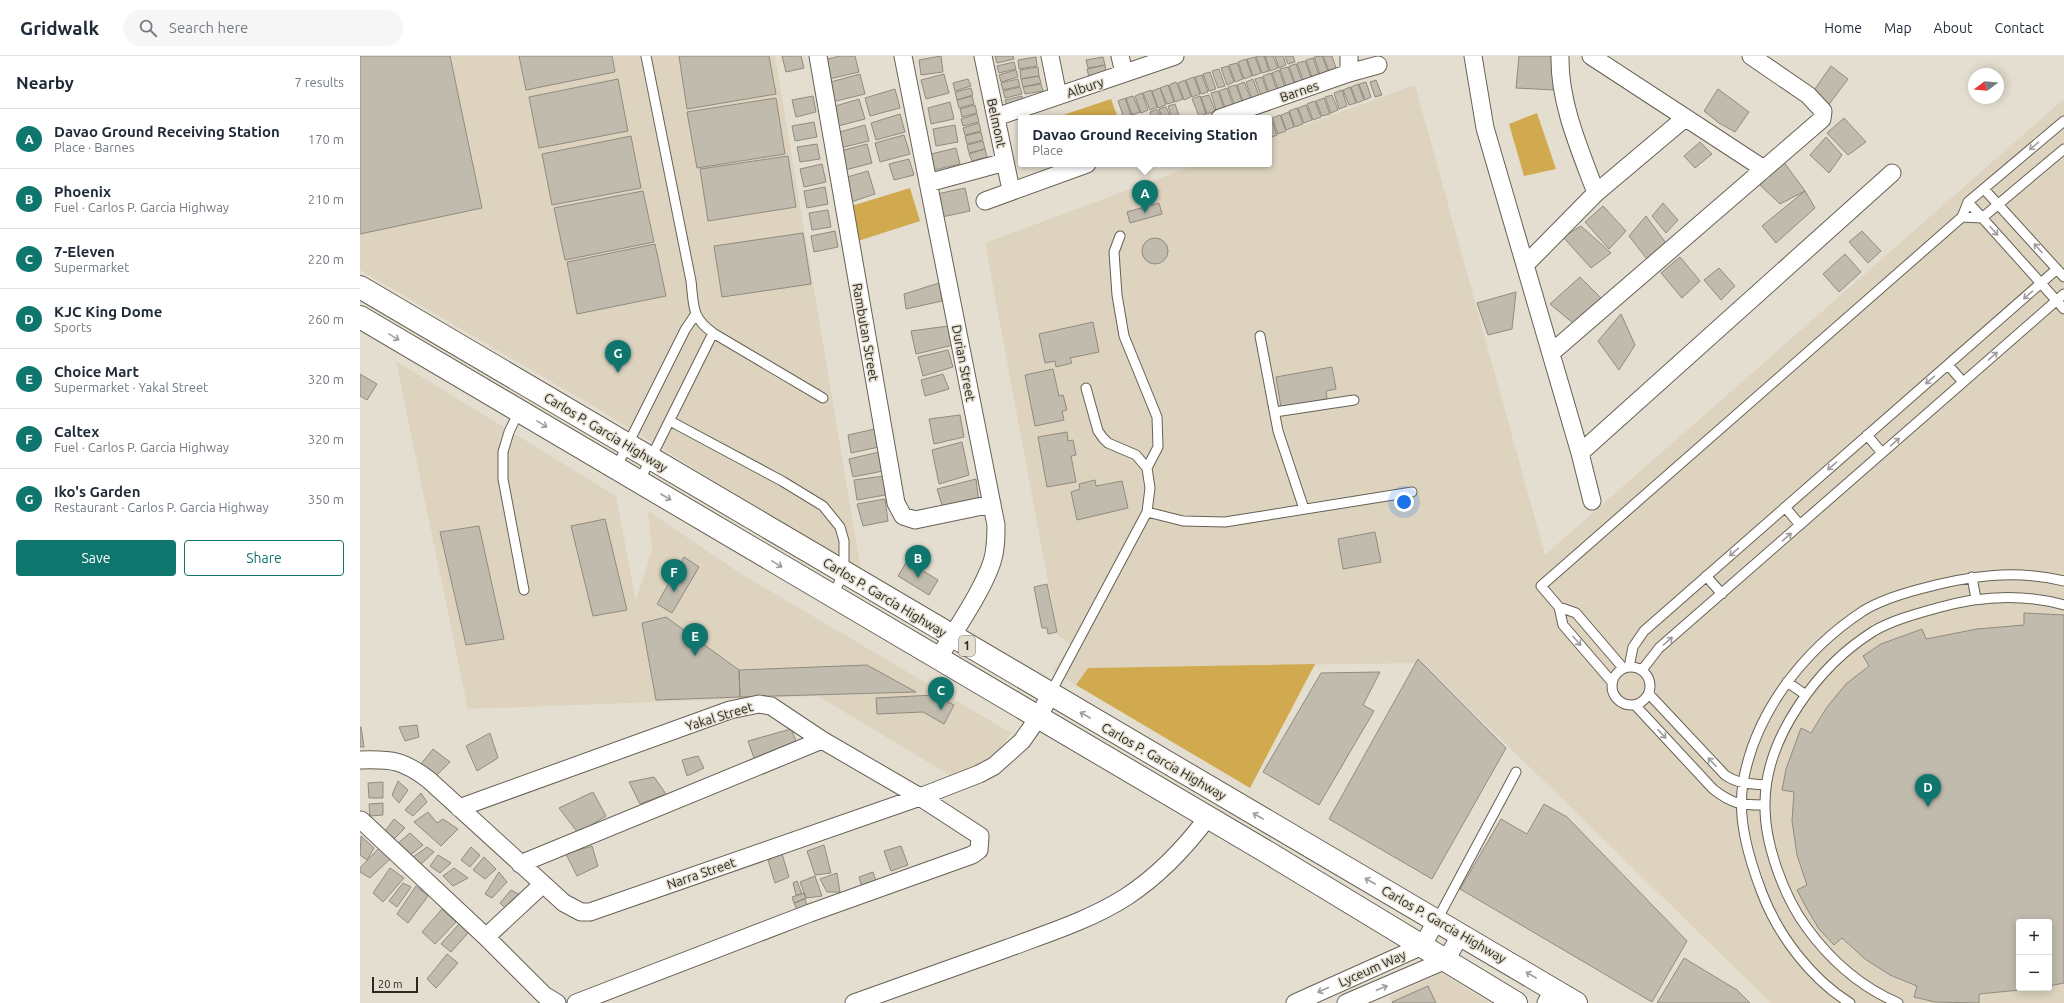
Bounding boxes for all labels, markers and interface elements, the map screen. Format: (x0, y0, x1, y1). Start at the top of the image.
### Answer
search box (123, 10, 403, 46)
text: Gridwalk (20, 17, 99, 39)
icon: search (137, 17, 159, 39)
text: Search here (169, 19, 248, 36)
text: Home (1824, 20, 1862, 36)
text: Map (1884, 20, 1912, 36)
text: About (1934, 20, 1973, 36)
text: Contact (1995, 20, 2044, 36)
north arrow (1968, 68, 2004, 104)
text: Nearby (16, 73, 74, 92)
street label: Albury (1065, 74, 1105, 100)
text: 7 results (294, 75, 344, 89)
street label: Barnes (1278, 78, 1321, 104)
street label: Belmont (985, 97, 1009, 149)
popup (1018, 115, 1272, 167)
text: Davao Ground Receiving Station (54, 123, 280, 140)
text: Davao Ground Receiving Station (1032, 126, 1258, 143)
text: A (24, 132, 34, 146)
text: 170 m (308, 132, 344, 146)
text: Place · Barnes (54, 140, 134, 154)
one-way arrow (2029, 142, 2040, 151)
text: Place (1032, 143, 1063, 157)
pin: A (1132, 180, 1158, 213)
text: Phoenix (54, 183, 111, 200)
text: B (25, 192, 33, 206)
text: 210 m (308, 192, 344, 206)
text: Fuel · Carlos P. Garcia Highway (54, 200, 229, 214)
one-way arrow (1990, 226, 1999, 237)
text: 7-Eleven (54, 243, 115, 260)
one-way arrow (2033, 243, 2043, 253)
text: C (25, 252, 33, 266)
text: 220 m (308, 252, 344, 266)
text: Supermarket (54, 260, 129, 274)
street label: Rambutan Street (850, 282, 882, 382)
one-way arrow (2022, 290, 2033, 299)
text: KJC King Dome (54, 303, 162, 320)
text: D (24, 312, 34, 326)
text: 260 m (308, 312, 344, 326)
text: Sports (54, 320, 92, 334)
street label: Durian Street (950, 323, 978, 403)
one-way arrow (388, 333, 400, 341)
pin: G (605, 340, 631, 373)
one-way arrow (1987, 352, 1998, 361)
text: Choice Mart (54, 363, 139, 380)
text: E (25, 372, 33, 386)
text: 320 m (308, 372, 344, 386)
one-way arrow (1925, 376, 1935, 385)
text: Supermarket · Yakal Street (54, 380, 208, 394)
street label: Carlos P. Garcia Highway (542, 390, 670, 474)
one-way arrow (536, 421, 548, 429)
text: Caltex (54, 423, 99, 440)
text: F (25, 432, 33, 446)
text: 320 m (308, 432, 344, 446)
one-way arrow (1890, 438, 1900, 447)
text: Fuel · Carlos P. Garcia Highway (54, 440, 229, 454)
one-way arrow (1827, 461, 1837, 471)
text: Iko's Garden (54, 483, 141, 500)
text: G (25, 492, 34, 506)
text: 350 m (308, 492, 344, 506)
your location (1394, 492, 1414, 512)
one-way arrow (660, 494, 672, 502)
text: Restaurant · Carlos P. Garcia Highway (54, 500, 269, 514)
one-way arrow (1781, 533, 1791, 542)
button: Save (16, 540, 176, 576)
button: Share (184, 540, 344, 576)
pin: B (905, 545, 931, 578)
one-way arrow (1729, 547, 1740, 556)
street label: Carlos P. Garcia Highway (821, 555, 949, 639)
pin: F (661, 559, 687, 592)
one-way arrow (771, 560, 783, 568)
pin: E (682, 623, 708, 656)
one-way arrow (1572, 635, 1581, 646)
road number: 1 (959, 636, 975, 656)
one-way arrow (1662, 637, 1673, 646)
pin: C (928, 677, 954, 710)
street label: Yakal Street (684, 699, 754, 733)
one-way arrow (1079, 711, 1091, 719)
street label: Carlos P. Garcia Highway (1099, 720, 1229, 802)
one-way arrow (1657, 729, 1666, 739)
one-way arrow (1707, 757, 1716, 767)
pin: D (1915, 774, 1941, 807)
one-way arrow (1252, 811, 1264, 819)
street label: Narra Street (665, 855, 737, 891)
one-way arrow (1364, 877, 1376, 885)
street label: Carlos P. Garcia Highway (1379, 883, 1509, 965)
map controls (2016, 919, 2052, 991)
button: + (2016, 919, 2052, 955)
street label: Lyceum Way (1336, 947, 1408, 989)
button: − (2016, 955, 2052, 991)
one-way arrow (1526, 971, 1537, 979)
scale bar (372, 975, 418, 994)
text: 20 m (378, 978, 402, 990)
one-way arrow (1376, 983, 1388, 991)
one-way arrow (1317, 987, 1329, 995)

